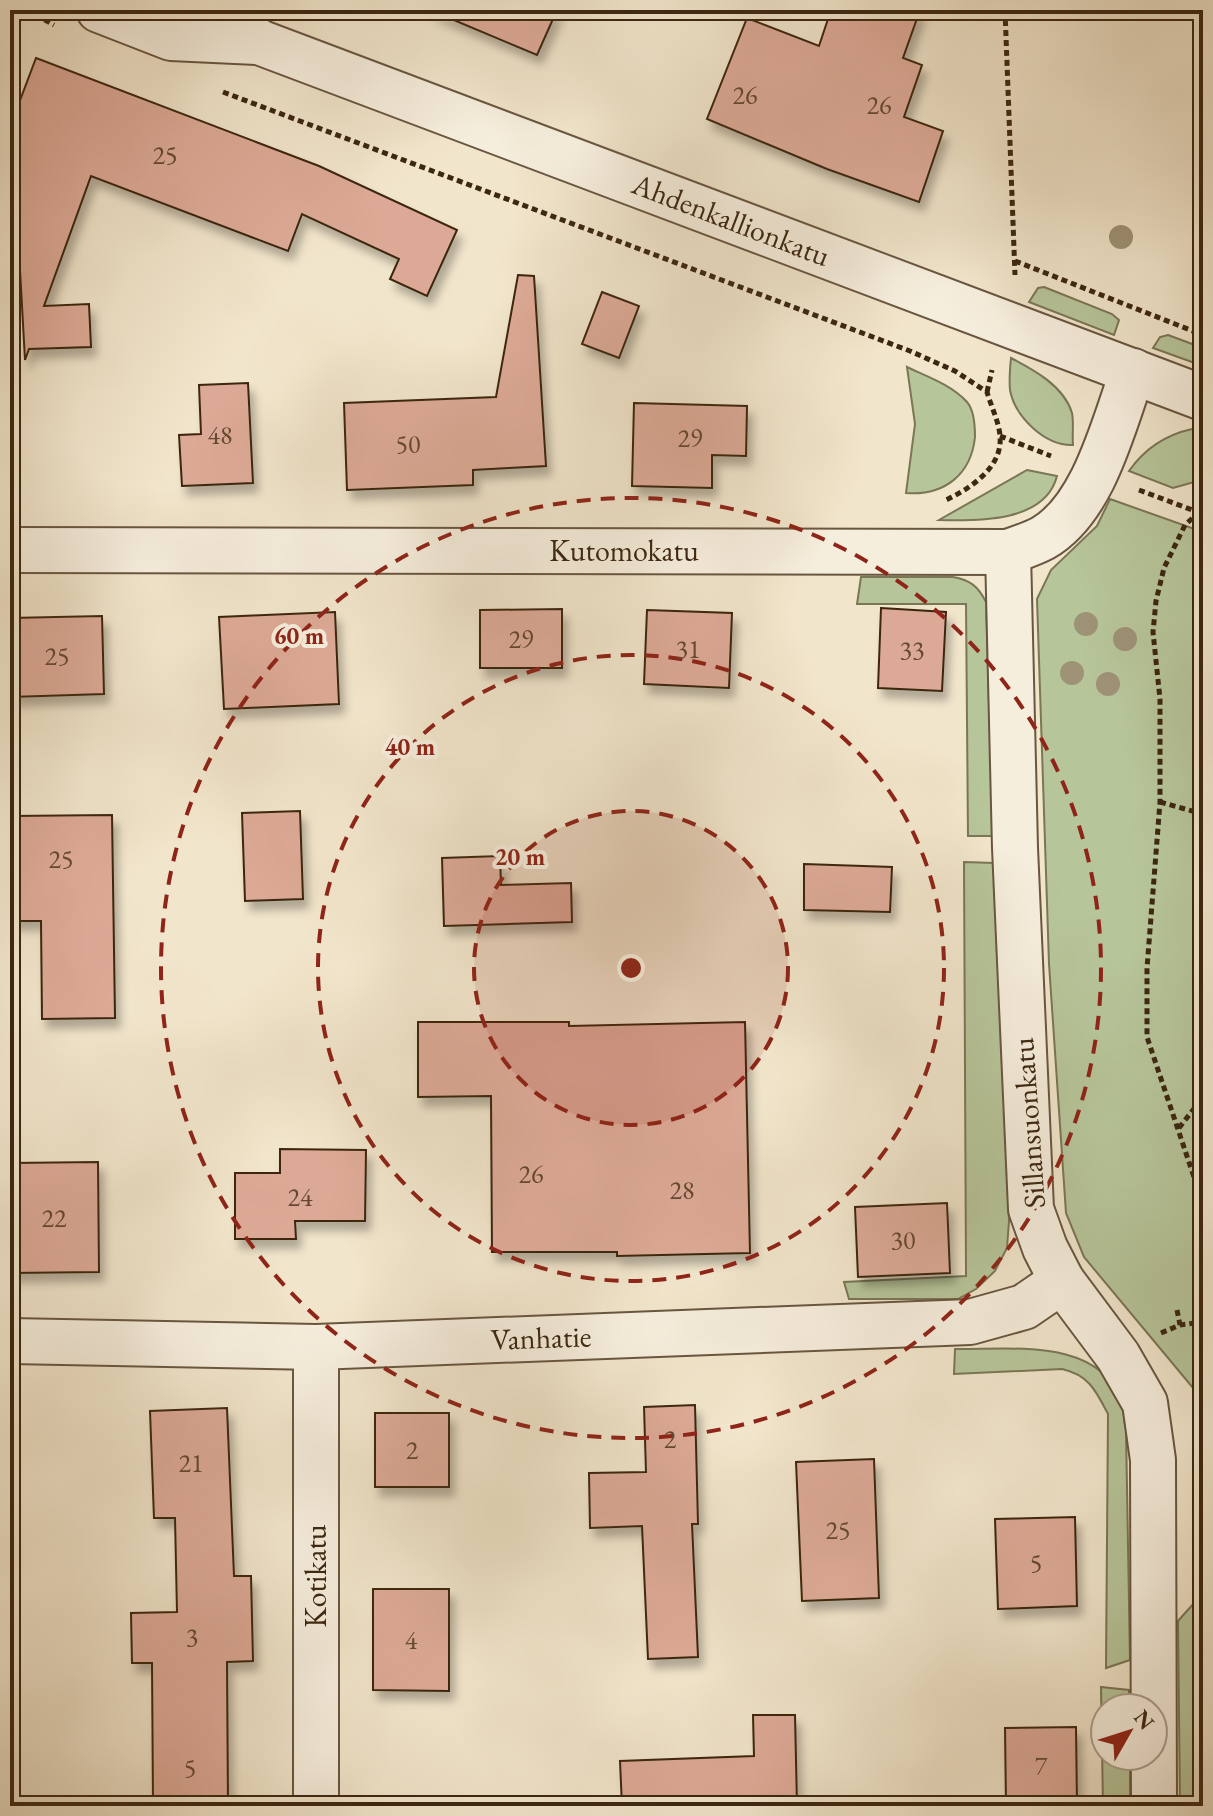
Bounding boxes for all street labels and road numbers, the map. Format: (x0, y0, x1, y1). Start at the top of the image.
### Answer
street label: Ahdenkallionkatu (626, 164, 836, 275)
street label: Kutomokatu (549, 531, 699, 570)
street label: Sillansuonkatu (1003, 1036, 1054, 1210)
street label: Vanhatie (490, 1316, 592, 1359)
street label: Kotikatu (296, 1524, 335, 1628)

